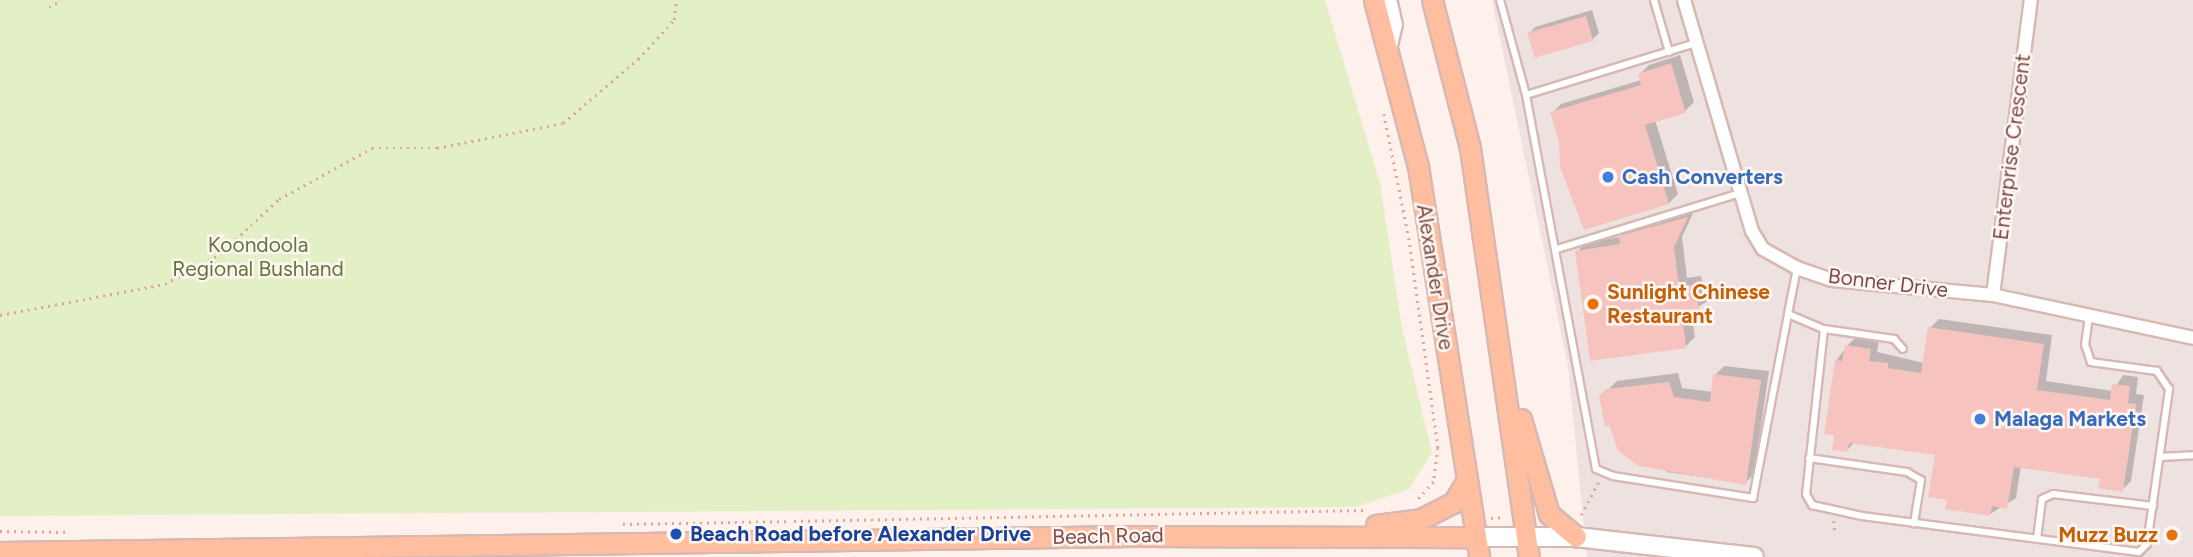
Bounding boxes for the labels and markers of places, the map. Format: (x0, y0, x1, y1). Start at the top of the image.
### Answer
place label: Cash Converters (1622, 164, 1783, 190)
marker: Cash Converters (1600, 169, 1616, 185)
place label: Sunlight Chinese Restaurant (1607, 279, 1770, 329)
marker: Sunlight Chinese Restaurant (1585, 296, 1601, 312)
place label: Malaga Markets (1994, 406, 2146, 432)
marker: Malaga Markets (1972, 411, 1988, 427)
place label: Beach Road before Alexander Drive (690, 521, 1031, 547)
place label: Muzz Buzz (2058, 522, 2158, 548)
marker: Beach Road before Alexander Drive (668, 526, 684, 542)
marker: Muzz Buzz (2164, 527, 2180, 543)

